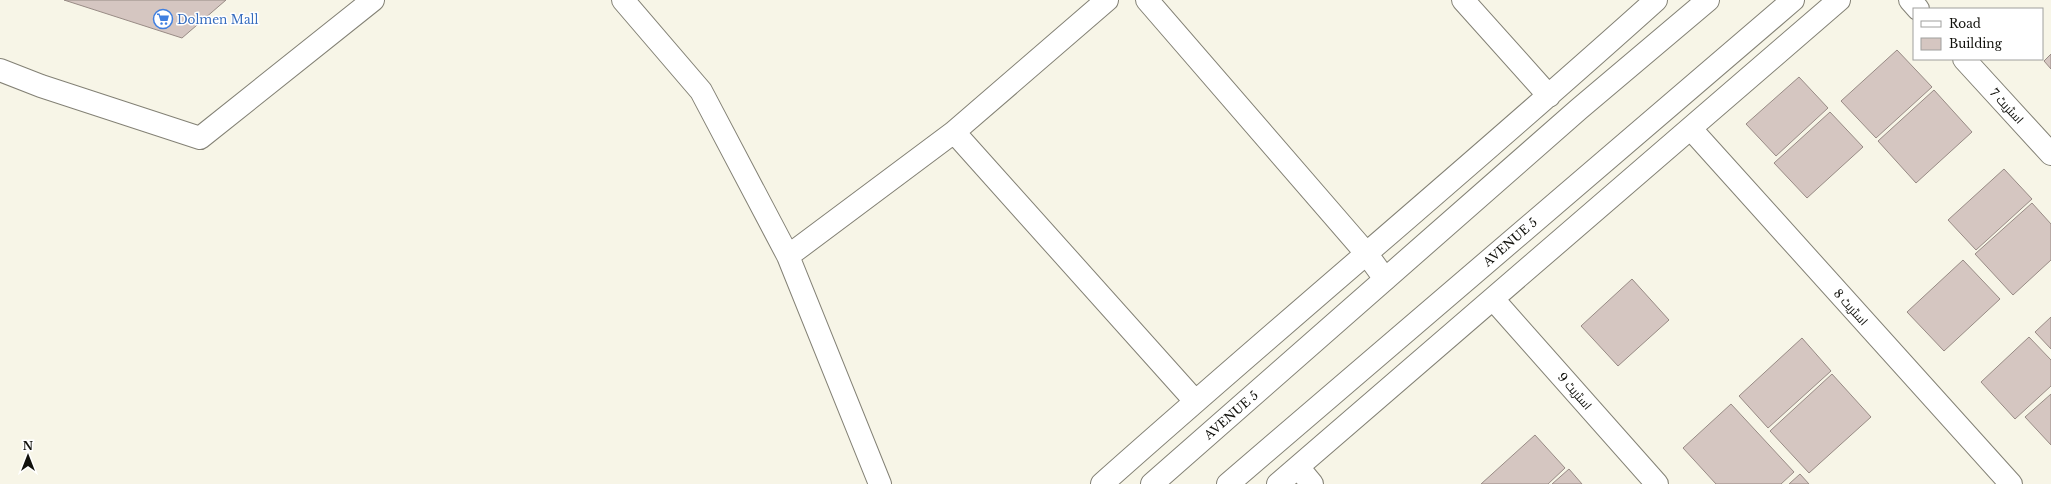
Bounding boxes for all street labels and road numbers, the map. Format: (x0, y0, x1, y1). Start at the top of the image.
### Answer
street label: اسٹریٹ 7 (1987, 85, 2027, 127)
street label: AVENUE 5 (1479, 214, 1540, 270)
street label: اسٹریٹ 8 (1831, 286, 1871, 328)
street label: اسٹریٹ 9 (1555, 369, 1595, 413)
street label: AVENUE 5 (1200, 387, 1261, 443)

